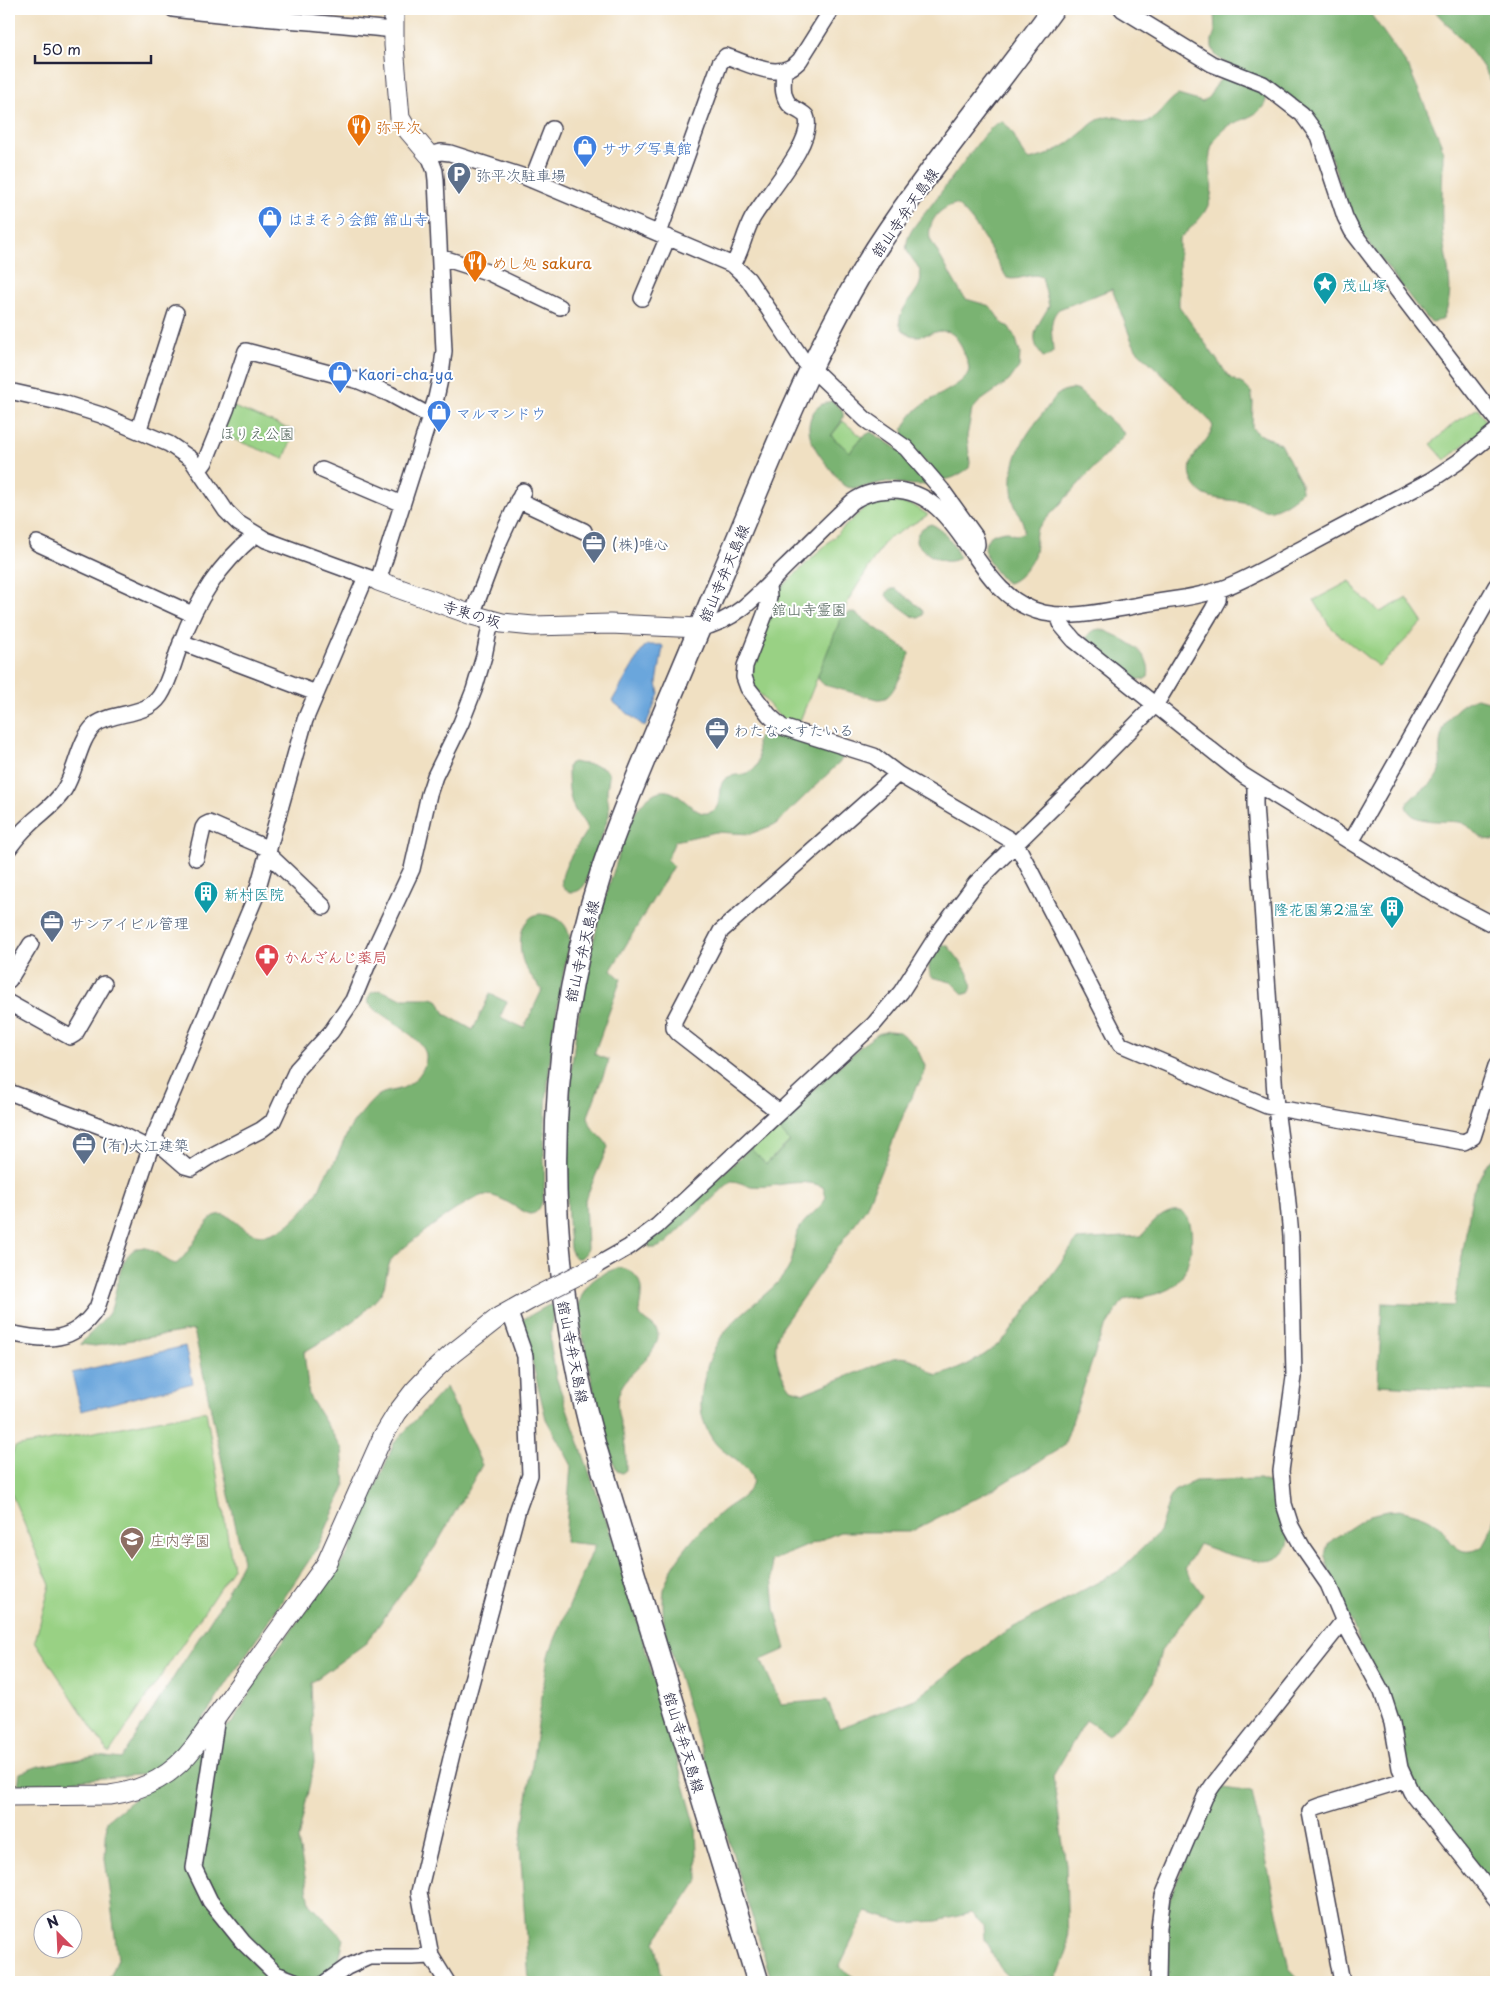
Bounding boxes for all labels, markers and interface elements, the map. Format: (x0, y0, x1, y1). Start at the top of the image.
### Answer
scale bar (35, 32, 151, 64)
text: 50 m (42, 37, 81, 60)
restaurant icon: 弥平次 (346, 113, 372, 147)
place label: 弥平次 (376, 115, 421, 138)
shop icon: ササダ写真館 (572, 134, 598, 168)
place label: ササダ写真館 (602, 136, 692, 159)
parking icon: 弥平次駐車場 (446, 161, 472, 195)
street label: 舘山寺弁天島線 (864, 162, 944, 262)
place label: 弥平次駐車場 (476, 163, 566, 186)
shop icon: はまそう会館 舘山寺 (257, 205, 283, 239)
place label: はまそう会館 舘山寺 (288, 207, 428, 230)
restaurant icon: めし処 sakura (462, 249, 488, 283)
place label: めし処 sakura (492, 251, 593, 274)
place icon: 茂山塚 (1312, 271, 1338, 305)
place label: 茂山塚 (1342, 273, 1387, 296)
shop icon: Kaori-cha-ya (327, 360, 353, 394)
place label: Kaori-cha-ya (358, 362, 454, 385)
shop icon: マルマンドウ (426, 399, 452, 433)
place label: マルマンドウ (456, 401, 546, 424)
park label: ほりえ公園 (219, 421, 295, 444)
street label: 舘山寺弁天島線 (692, 520, 754, 626)
office icon: (株)唯心 (581, 530, 607, 564)
place label: (株)唯心 (612, 532, 669, 555)
street label: 寺東の坂 (440, 593, 504, 633)
park label: 舘山寺霊園 (771, 597, 847, 620)
office icon: わたなべすたいる (704, 716, 730, 750)
place label: わたなべすたいる (734, 718, 854, 741)
building icon: 新村医院 (193, 880, 219, 914)
place label: 新村医院 (224, 882, 284, 905)
building icon: 隆花園第2温室 (1379, 895, 1405, 929)
street label: 舘山寺弁天島線 (558, 897, 604, 1005)
place label: 隆花園第2温室 (1273, 897, 1374, 920)
office icon: サンアイビル管理 (39, 909, 65, 943)
place label: サンアイビル管理 (70, 911, 189, 934)
pharmacy icon: かんざんじ薬局 (254, 943, 280, 977)
place label: かんざんじ薬局 (284, 945, 388, 968)
office icon: (有)大江建築 (71, 1131, 97, 1165)
place label: (有)大江建築 (102, 1133, 189, 1156)
street label: 舘山寺弁天島線 (553, 1298, 595, 1406)
school or university icon: 庄内学園 (119, 1526, 145, 1560)
place label: 庄内学園 (150, 1528, 210, 1551)
street label: 舘山寺弁天島線 (659, 1688, 711, 1796)
north arrow (32, 1908, 82, 1958)
text: N (43, 1910, 62, 1934)

